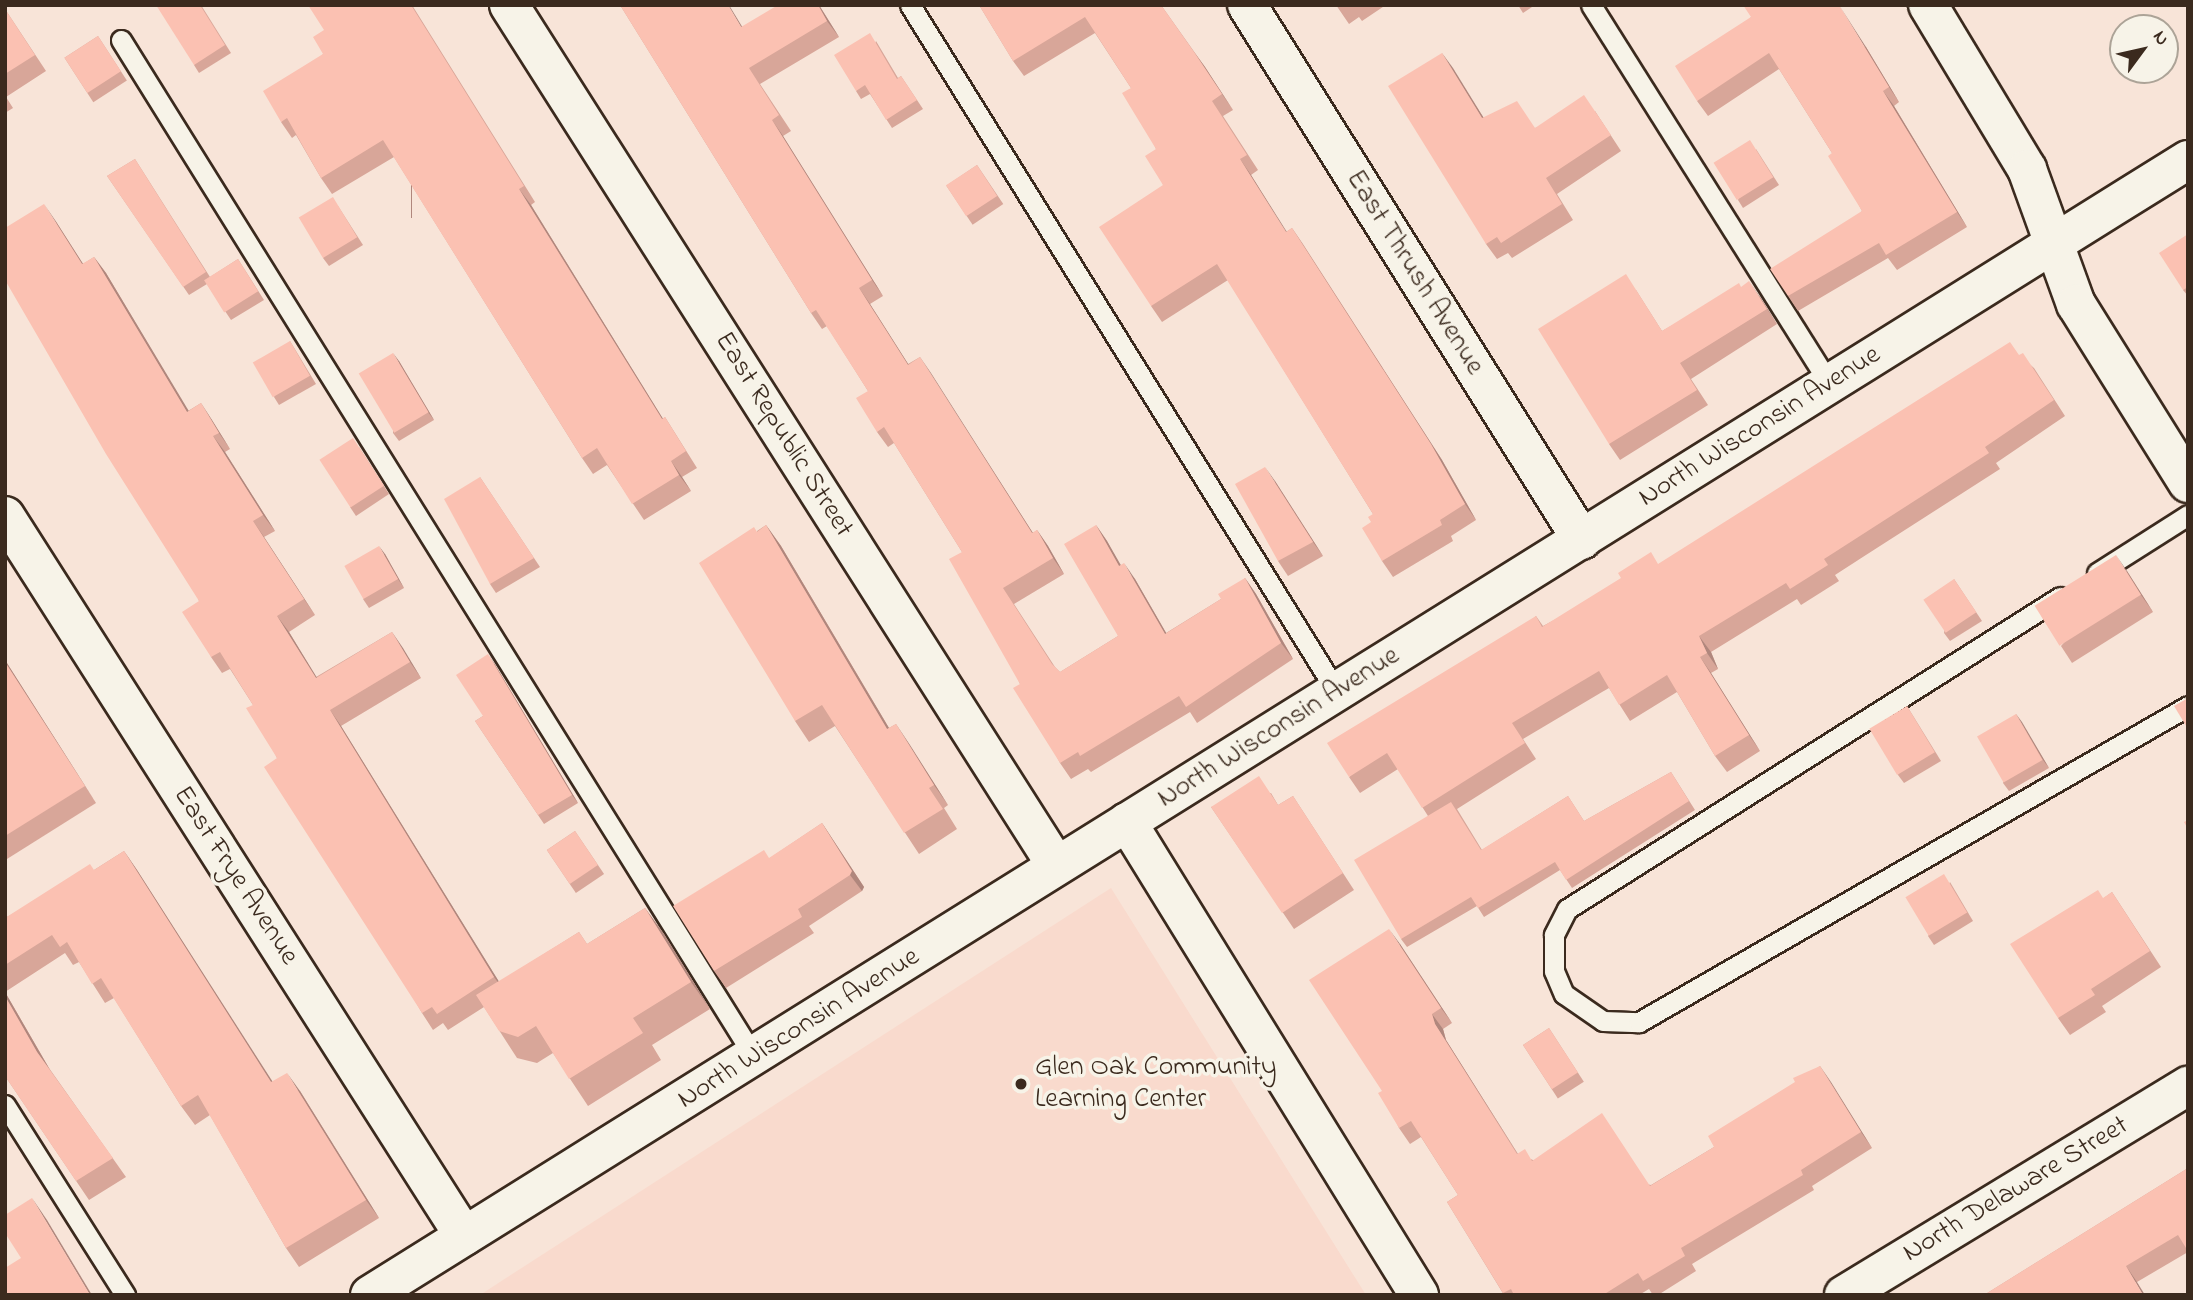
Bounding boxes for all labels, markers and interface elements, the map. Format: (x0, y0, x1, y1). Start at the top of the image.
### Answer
north arrow (2109, 14, 2179, 84)
text: N (2146, 26, 2175, 51)
street label: East Thrush Avenue (1337, 164, 1491, 382)
street label: East Republic Street (706, 326, 860, 544)
street label: North Wisconsin Avenue (1633, 339, 1887, 515)
street label: North Wisconsin Avenue (1152, 640, 1406, 816)
street label: East Frye Avenue (165, 780, 305, 972)
street label: North Wisconsin Avenue (672, 941, 926, 1117)
place label: Glen Oak Community Learning Center (1035, 1051, 1277, 1117)
marker: Glen Oak Community Learning Center (1013, 1076, 1029, 1092)
street label: North Delaware Street (1897, 1109, 2135, 1271)

